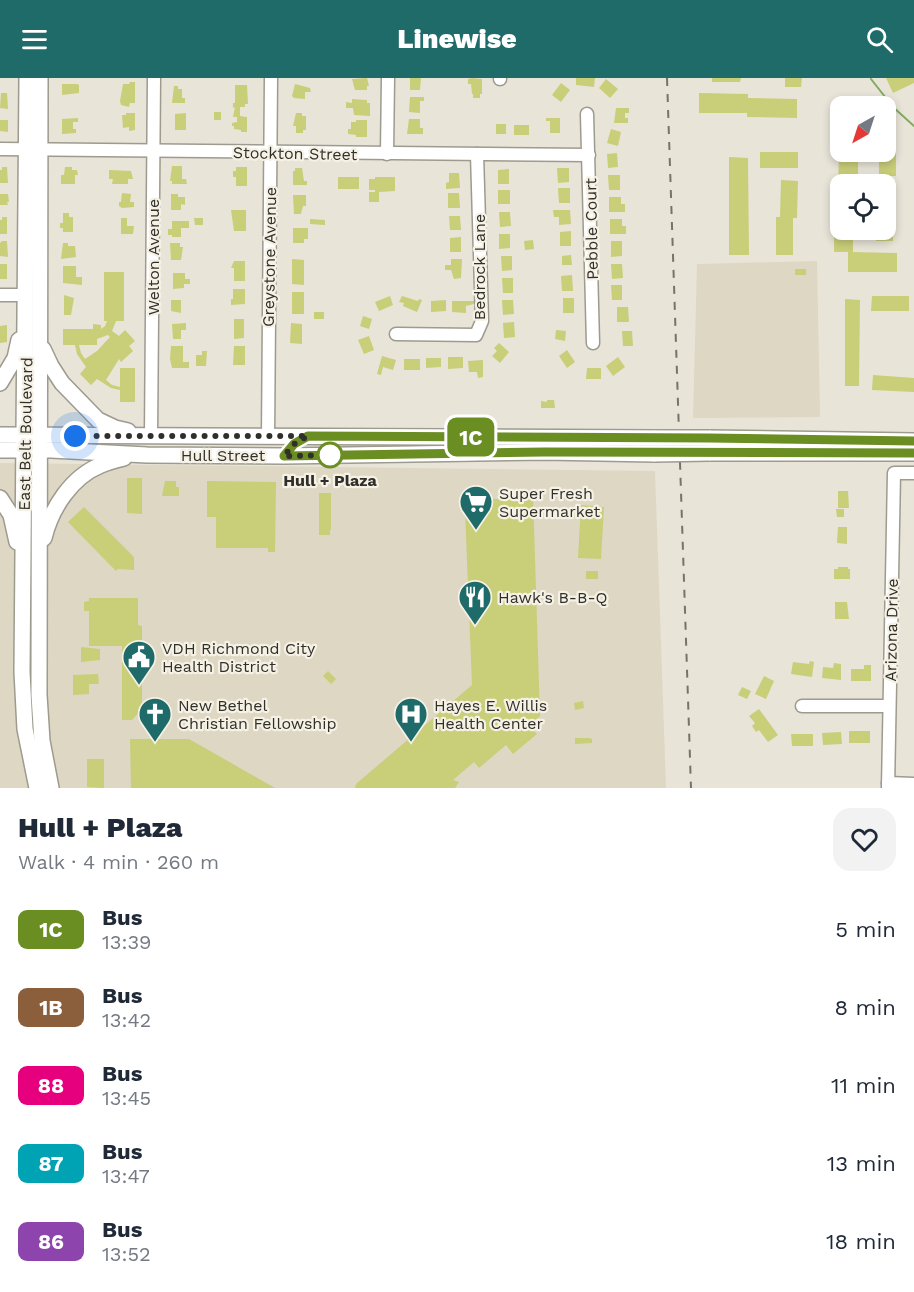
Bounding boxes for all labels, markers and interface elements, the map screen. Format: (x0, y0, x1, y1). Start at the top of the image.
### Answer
icon: menu (18, 23, 51, 56)
text: Linewise (397, 23, 517, 55)
icon: search (863, 23, 896, 56)
north arrow (830, 96, 896, 162)
map controls (830, 96, 896, 240)
street label: Stockton Street (233, 143, 358, 164)
button: locate (830, 174, 896, 240)
street label: Pebble Court (581, 178, 602, 280)
street label: Greystone Avenue (259, 187, 280, 327)
street label: Welton Avenue (144, 199, 163, 315)
street label: Bedrock Lane (470, 214, 489, 320)
street label: East Belt Boulevard (15, 357, 36, 511)
line badge: 1C (444, 418, 498, 456)
your location (60, 421, 90, 451)
text: 1C (459, 425, 483, 450)
marker: Hull + Plaza (317, 442, 343, 468)
street label: Hull Street (181, 446, 265, 465)
place label: Hull + Plaza (283, 471, 378, 490)
supermarket icon: Super Fresh Supermarket (458, 484, 494, 531)
place label: Super Fresh Supermarket (499, 484, 600, 521)
street label: Arizona Drive (881, 578, 902, 682)
restaurant icon: Hawk's B-B-Q (457, 579, 493, 626)
place label: Hawk's B-B-Q (498, 588, 608, 607)
public building icon: VDH Richmond City Health District (121, 639, 157, 686)
place label: VDH Richmond City Health District (162, 639, 316, 676)
church icon: New Bethel Christian Fellowship (137, 696, 173, 743)
place label: New Bethel Christian Fellowship (178, 696, 337, 733)
hospital icon: Hayes E. Willis Health Center (393, 696, 429, 743)
place label: Hayes E. Willis Health Center (434, 696, 547, 733)
button: heart (833, 808, 896, 871)
text: Hull + Plaza (18, 811, 182, 844)
text: Walk · 4 min · 260 m (18, 850, 219, 874)
text: Bus (102, 905, 142, 930)
text: 1C (39, 917, 63, 942)
text: 5 min (835, 917, 896, 942)
text: 13:39 (102, 930, 151, 954)
text: Bus (102, 983, 142, 1008)
text: 1B (39, 995, 63, 1020)
text: 8 min (835, 995, 896, 1020)
text: 13:42 (102, 1008, 151, 1032)
text: Bus (102, 1061, 142, 1086)
text: 88 (38, 1073, 64, 1098)
text: 11 min (831, 1073, 896, 1098)
text: 13:45 (102, 1086, 151, 1110)
text: Bus (102, 1139, 142, 1164)
text: 87 (38, 1151, 64, 1176)
text: 13 min (827, 1151, 896, 1176)
text: 13:47 (102, 1164, 150, 1188)
text: Bus (102, 1217, 142, 1242)
text: 86 (38, 1229, 64, 1254)
text: 18 min (826, 1229, 896, 1254)
text: 13:52 (102, 1242, 151, 1266)

